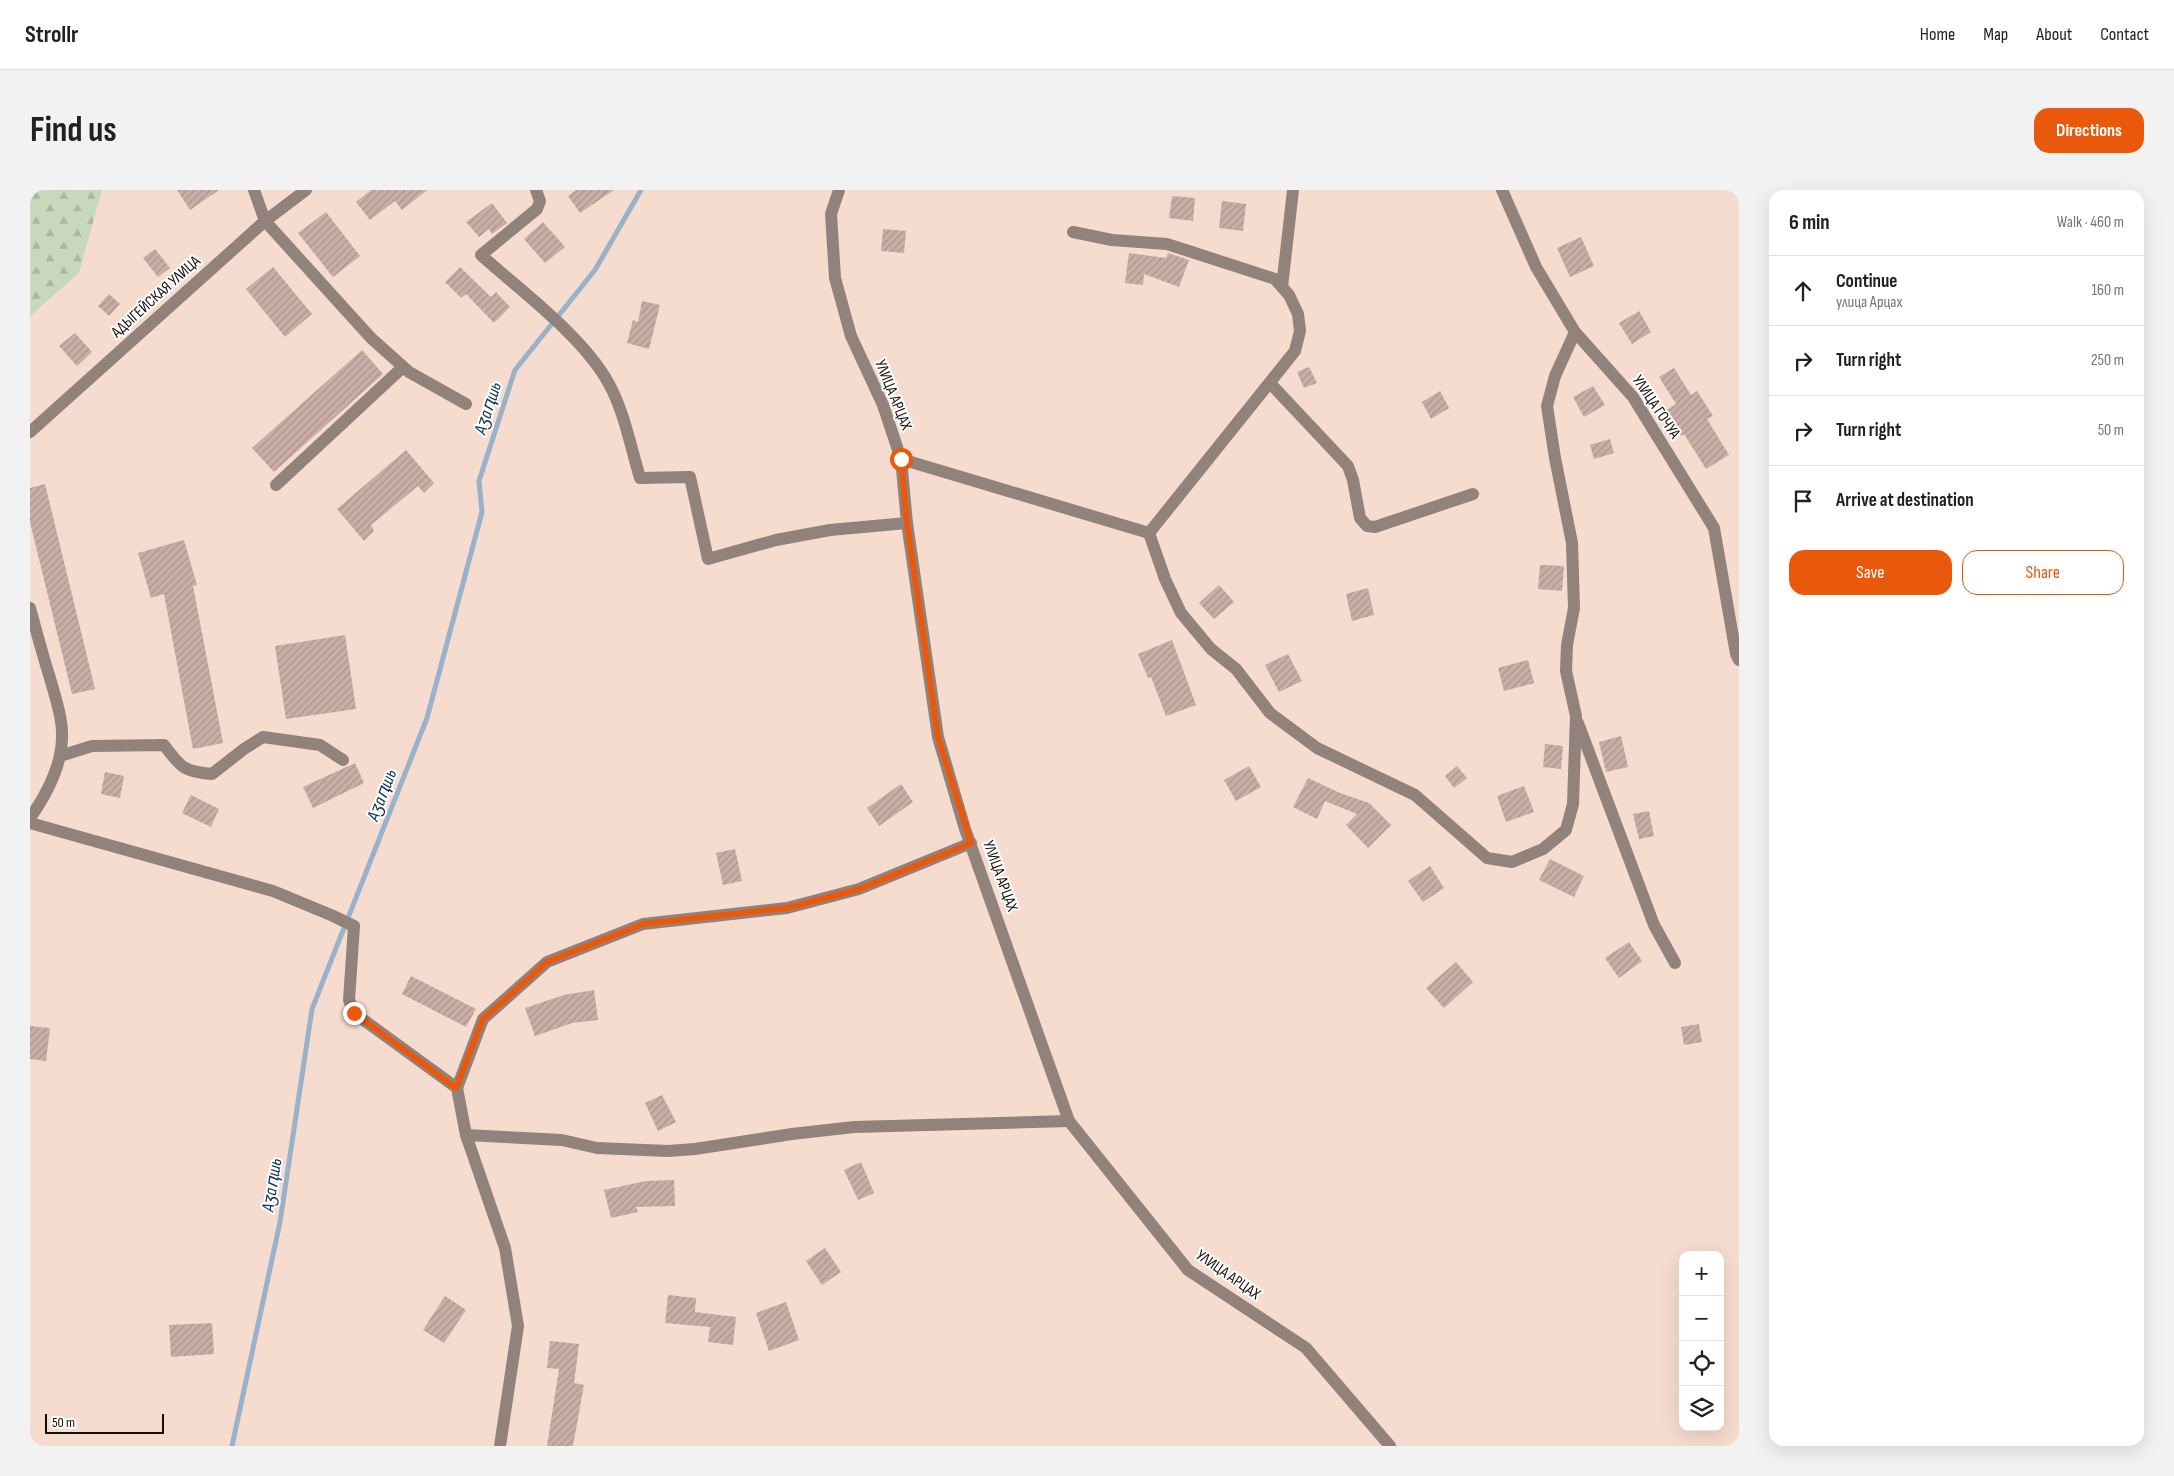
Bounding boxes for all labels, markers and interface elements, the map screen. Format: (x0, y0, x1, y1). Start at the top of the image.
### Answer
text: Strollr (25, 20, 79, 49)
text: Home (1920, 24, 1955, 45)
text: Map (1983, 24, 2008, 45)
text: About (2036, 24, 2072, 45)
text: Contact (2100, 24, 2149, 45)
button: Directions (2034, 108, 2144, 153)
text: Find us (30, 109, 117, 152)
text: 6 min (1789, 210, 1830, 235)
text: Walk · 460 m (2057, 213, 2124, 232)
street label: АДЫГЕЙСКАЯ УЛИЦА (107, 252, 205, 343)
text: Continue (1836, 270, 1897, 293)
icon: ahead (1789, 277, 1817, 305)
text: 160 m (2091, 281, 2124, 300)
text: улица Арцах (1836, 293, 1902, 312)
icon: right (1789, 347, 1817, 375)
text: Turn right (1836, 349, 1901, 372)
text: 250 m (2091, 351, 2124, 370)
street label: УЛИЦА АРЦАХ (870, 357, 916, 433)
street label: УЛИЦА ГОЧУА (1628, 372, 1684, 442)
water label: Аӡаԥшь (469, 379, 506, 438)
icon: right (1789, 417, 1817, 445)
text: Turn right (1836, 419, 1901, 442)
text: 50 m (2098, 421, 2124, 440)
route start (890, 448, 913, 471)
icon: arrive (1789, 487, 1817, 515)
text: Arrive at destination (1836, 489, 1974, 512)
button: Save (1789, 550, 1952, 595)
button: Share (1962, 550, 2124, 595)
water label: Аӡаԥшь (362, 766, 401, 825)
street label: УЛИЦА АРЦАХ (978, 838, 1022, 914)
route end (343, 1002, 366, 1025)
water label: Аӡаԥшь (257, 1157, 287, 1214)
street label: УЛИЦА АРЦАХ (1192, 1246, 1264, 1304)
map controls (1679, 1251, 1724, 1431)
button: + (1679, 1251, 1724, 1296)
button: − (1679, 1296, 1724, 1341)
button: locate (1679, 1341, 1724, 1386)
button: layers (1679, 1386, 1724, 1431)
scale bar (45, 1411, 164, 1434)
text: 50 m (52, 1414, 75, 1431)

